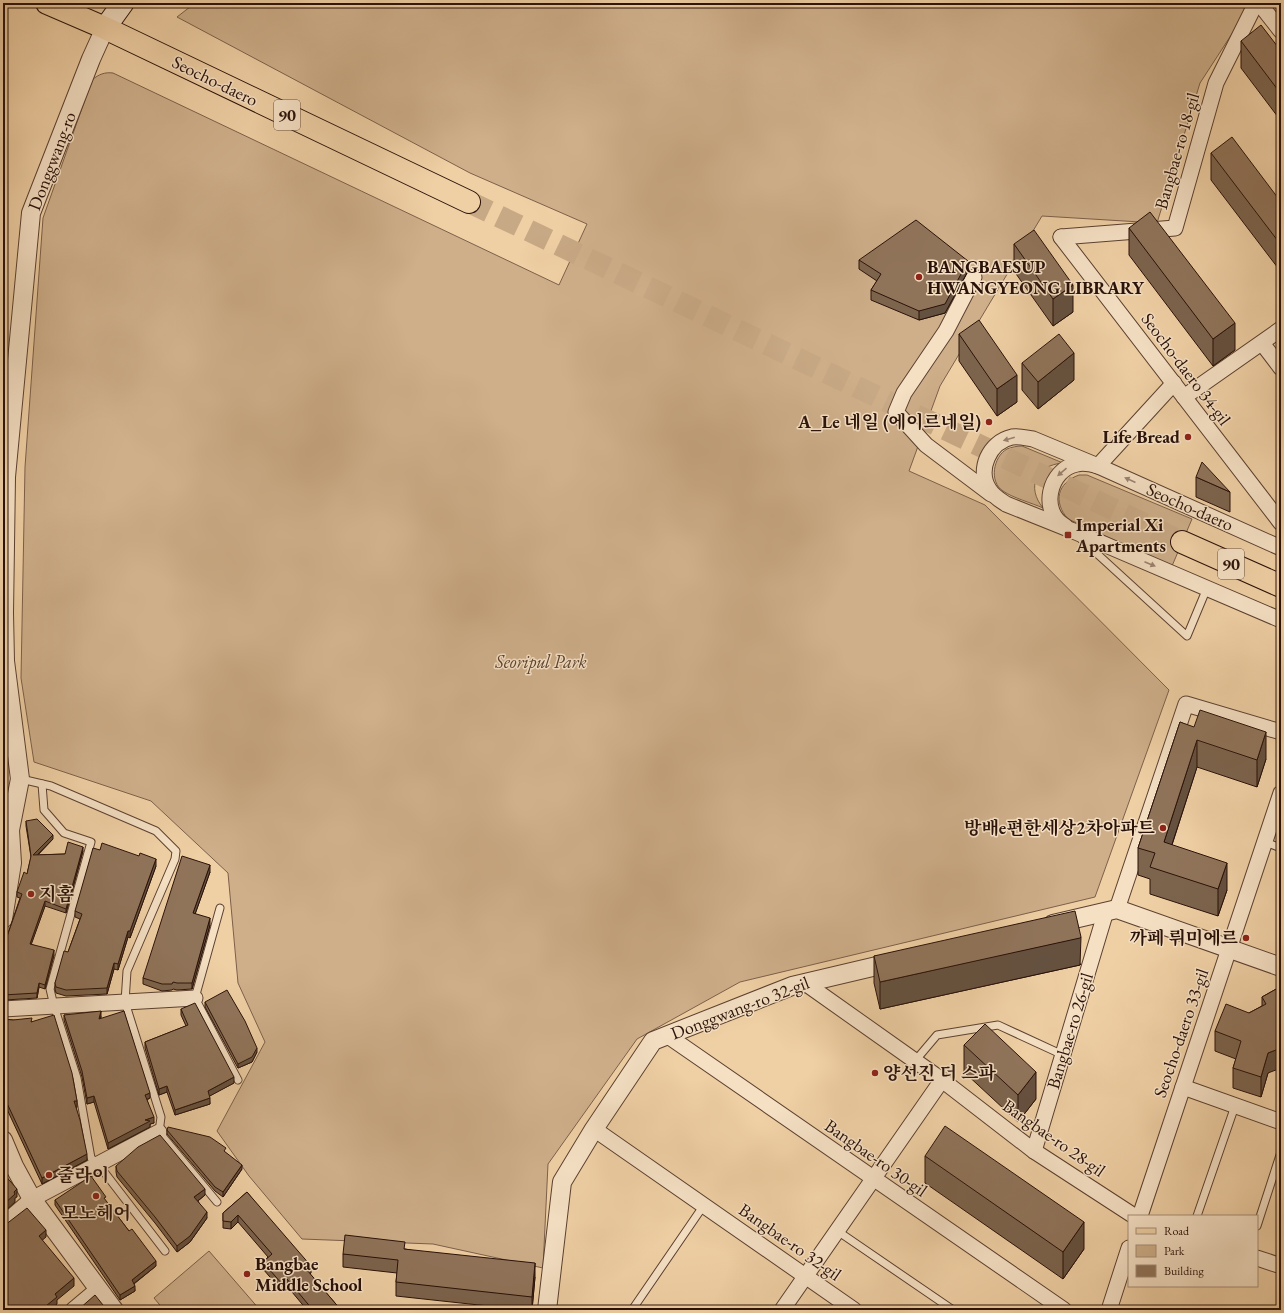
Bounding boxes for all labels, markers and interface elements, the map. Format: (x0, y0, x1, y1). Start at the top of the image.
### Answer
street label: Seocho-daero (168, 50, 262, 111)
street label: Bangbae-ro 18-gil (1149, 90, 1204, 212)
road number: 90 (274, 100, 300, 130)
street label: Donggwang-ro (22, 108, 81, 214)
place label: BANGBAESUP HWANGYEONG LIBRARY (927, 255, 1145, 299)
marker: BANGBAESUP HWANGYEONG LIBRARY (914, 272, 924, 282)
street label: Seocho-daero 34-gil (1137, 308, 1236, 430)
place label: A_Le 네일 (에이르네일) (797, 410, 981, 433)
marker: A_Le 네일 (에이르네일) (984, 417, 994, 427)
place label: Life Bread (1102, 425, 1180, 448)
marker: Life Bread (1183, 432, 1193, 442)
one-way arrow (1003, 436, 1015, 442)
one-way arrow (1057, 468, 1067, 477)
one-way arrow (1125, 477, 1136, 483)
street label: Seocho-daero (1143, 477, 1237, 536)
place label: Imperial Xi Apartments (1075, 513, 1166, 557)
marker: Imperial Xi Apartments (1063, 530, 1073, 540)
road number: 90 (1218, 549, 1244, 579)
one-way arrow (1145, 561, 1156, 567)
park label: Seoripul Park (494, 650, 587, 674)
place label: 방배e편한세상2차아파트 (964, 816, 1156, 839)
marker: 방배e편한세상2차아파트 (1158, 823, 1168, 833)
place label: 지홈 (39, 882, 74, 905)
marker: 지홈 (26, 889, 36, 899)
place label: 까페 뤼미에르 (1129, 926, 1239, 949)
marker: 까페 뤼미에르 (1241, 933, 1251, 943)
street label: Seocho-daero 33-gil (1148, 965, 1213, 1100)
street label: Bangbae-ro 26-gil (1041, 970, 1098, 1092)
street label: Donggwang-ro 32-gil (667, 971, 812, 1045)
place label: 양선진 더 스파 (883, 1061, 996, 1084)
marker: 양선진 더 스파 (870, 1068, 880, 1078)
street label: Bangbae-ro 28-gil (998, 1094, 1110, 1182)
street label: Bangbae-ro 30-gil (820, 1114, 932, 1202)
place label: 줄라이 (57, 1163, 109, 1186)
marker: 줄라이 (44, 1170, 54, 1180)
marker: 모노헤어 (91, 1191, 101, 1201)
street label: Bangbae-ro 32-gil (734, 1198, 846, 1286)
place label: 모노헤어 (61, 1201, 131, 1224)
legend (1128, 1215, 1258, 1287)
text: Road (1164, 1223, 1190, 1239)
text: Park (1164, 1243, 1185, 1259)
place label: Bangbae Middle School (255, 1252, 362, 1296)
text: Building (1164, 1263, 1205, 1279)
marker: Bangbae Middle School (242, 1269, 252, 1279)

